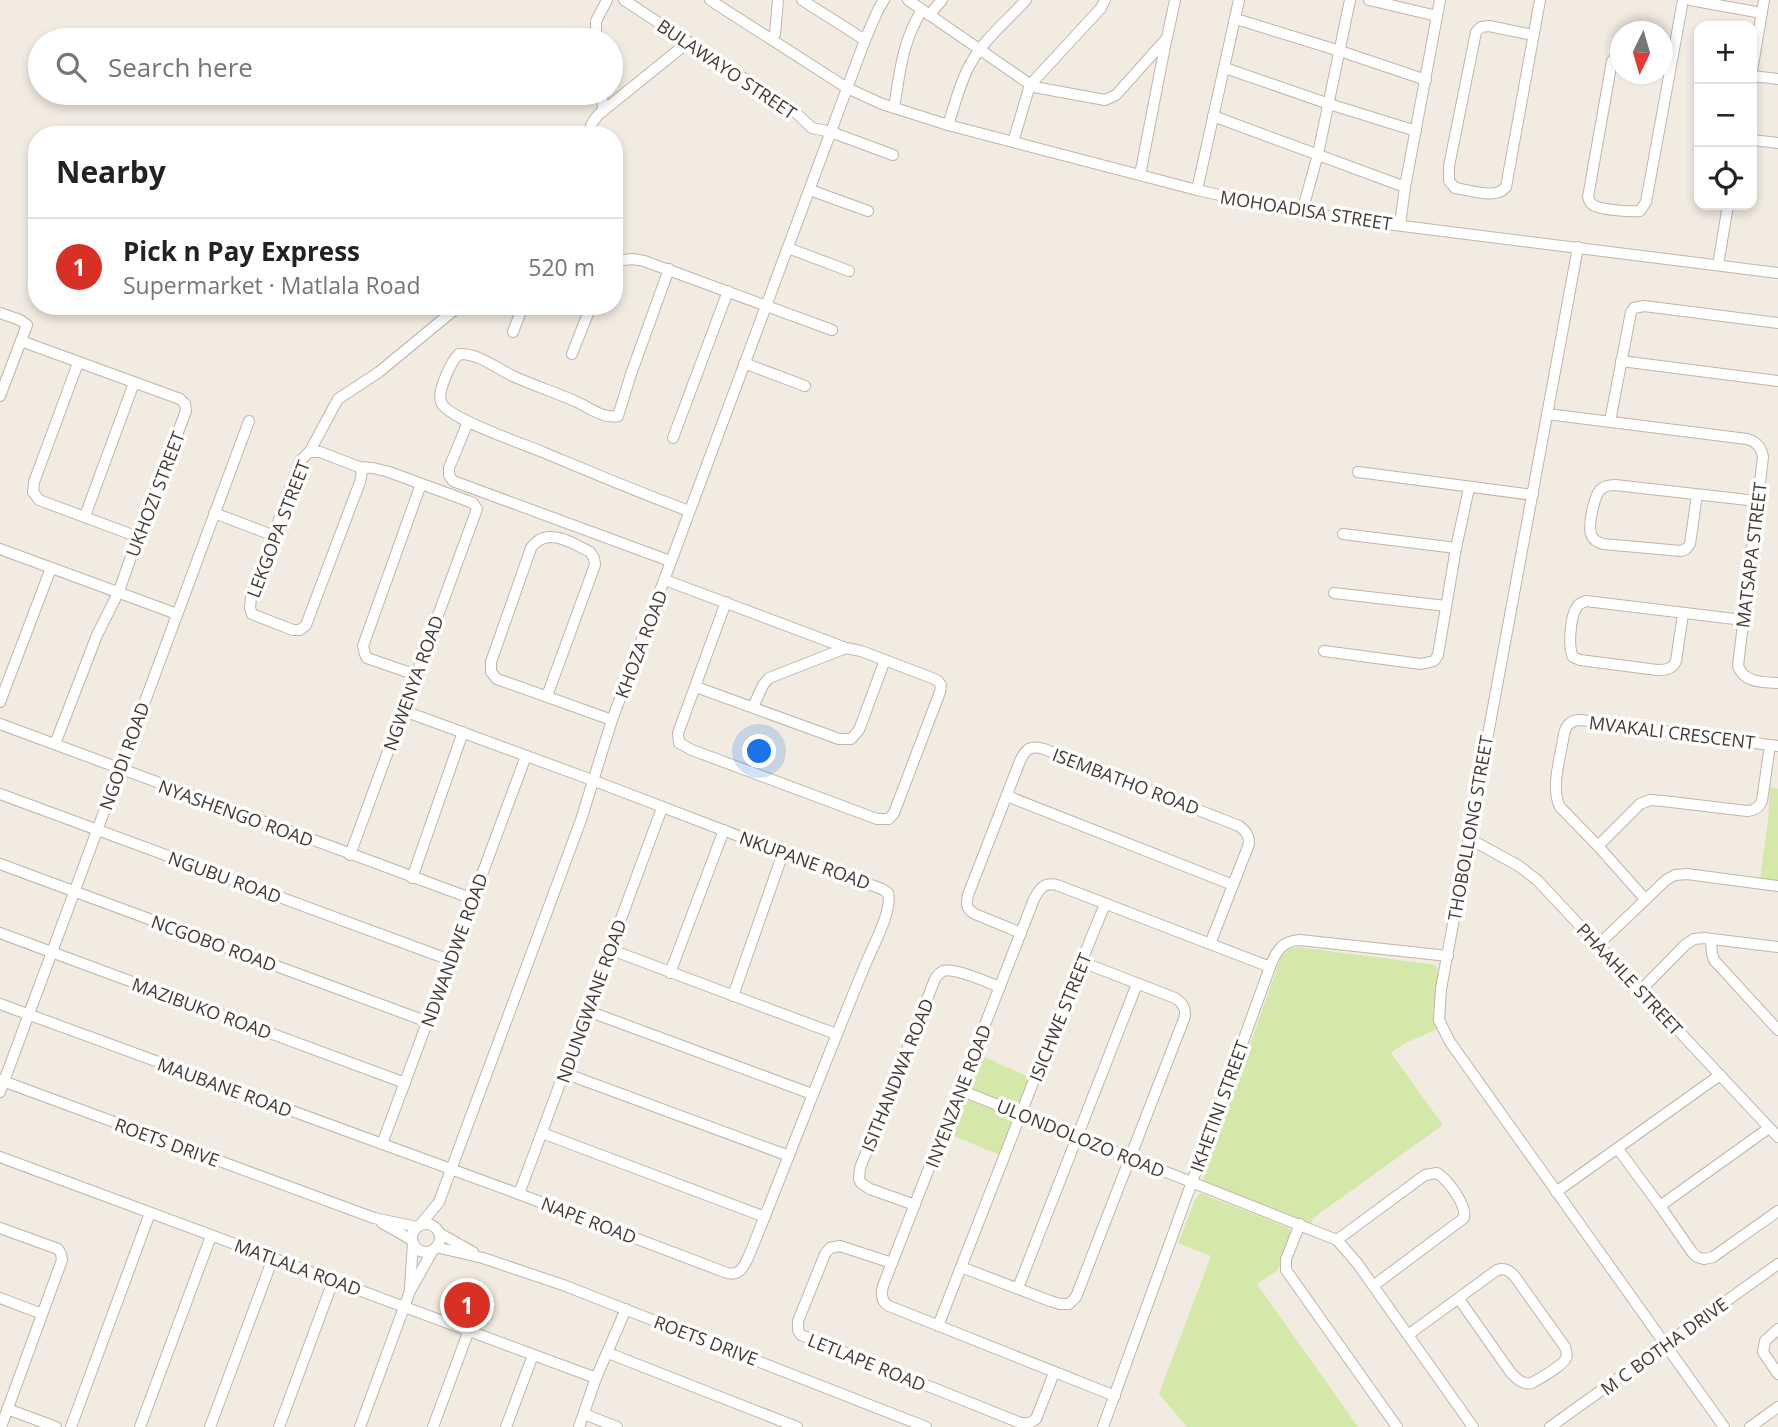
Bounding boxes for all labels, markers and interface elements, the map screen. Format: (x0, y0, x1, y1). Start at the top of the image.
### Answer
street label: BULAWAYO STREET (653, 13, 801, 125)
north arrow (1610, 21, 1673, 84)
map controls (1694, 21, 1757, 210)
button: + (1694, 21, 1757, 84)
search box (28, 28, 623, 105)
icon: search (52, 48, 90, 86)
text: Search here (108, 49, 253, 85)
button: − (1694, 84, 1757, 147)
button: locate (1694, 147, 1757, 210)
text: Nearby (56, 151, 166, 192)
street label: MOHOADISA STREET (1218, 185, 1394, 235)
text: Pick n Pay Express (123, 233, 360, 269)
text: 1 (72, 251, 86, 283)
text: 520 m (528, 251, 595, 283)
text: Supermarket · Matlala Road (123, 269, 420, 301)
street label: UKHOZI STREET (120, 428, 190, 560)
street label: LEKGOPA STREET (241, 457, 315, 601)
street label: MATSAPA STREET (1730, 481, 1772, 629)
street label: KHOZA ROAD (609, 586, 673, 702)
street label: NGWENYA ROAD (377, 612, 449, 754)
street label: NGODI ROAD (93, 699, 155, 813)
street label: MVAKALI CRESCENT (1588, 710, 1756, 754)
street label: THOBOLLONG STREET (1442, 733, 1498, 923)
your location (742, 734, 776, 768)
street label: ISEMBATHO ROAD (1049, 742, 1203, 820)
street label: NYASHENGO ROAD (155, 774, 317, 852)
street label: NKUPANE ROAD (736, 825, 874, 895)
street label: NGUBU ROAD (165, 845, 285, 909)
street label: NDWANDWE ROAD (415, 870, 493, 1030)
street label: NCGOBO ROAD (148, 909, 280, 977)
street label: NDUNGWANE ROAD (550, 916, 632, 1086)
street label: PHAAHLE STREET (1572, 918, 1688, 1040)
street label: ISICHWE STREET (1023, 949, 1097, 1085)
street label: MAZIBUKO ROAD (129, 972, 275, 1044)
street label: ISITHANDWA ROAD (855, 995, 939, 1155)
street label: INYENZANE ROAD (920, 1021, 996, 1171)
street label: IKHETINI STREET (1184, 1037, 1254, 1175)
street label: MAUBANE ROAD (154, 1052, 296, 1122)
street label: ULONDOLOZO ROAD (993, 1093, 1169, 1183)
street label: ROETS DRIVE (111, 1112, 223, 1172)
street label: NAPE ROAD (538, 1191, 640, 1249)
street label: MATLALA ROAD (231, 1233, 365, 1301)
pin: 1 (444, 1279, 490, 1331)
street label: M C BOTHA DRIVE (1596, 1292, 1732, 1400)
street label: ROETS DRIVE (651, 1309, 761, 1371)
street label: LETLAPE ROAD (804, 1327, 930, 1397)

